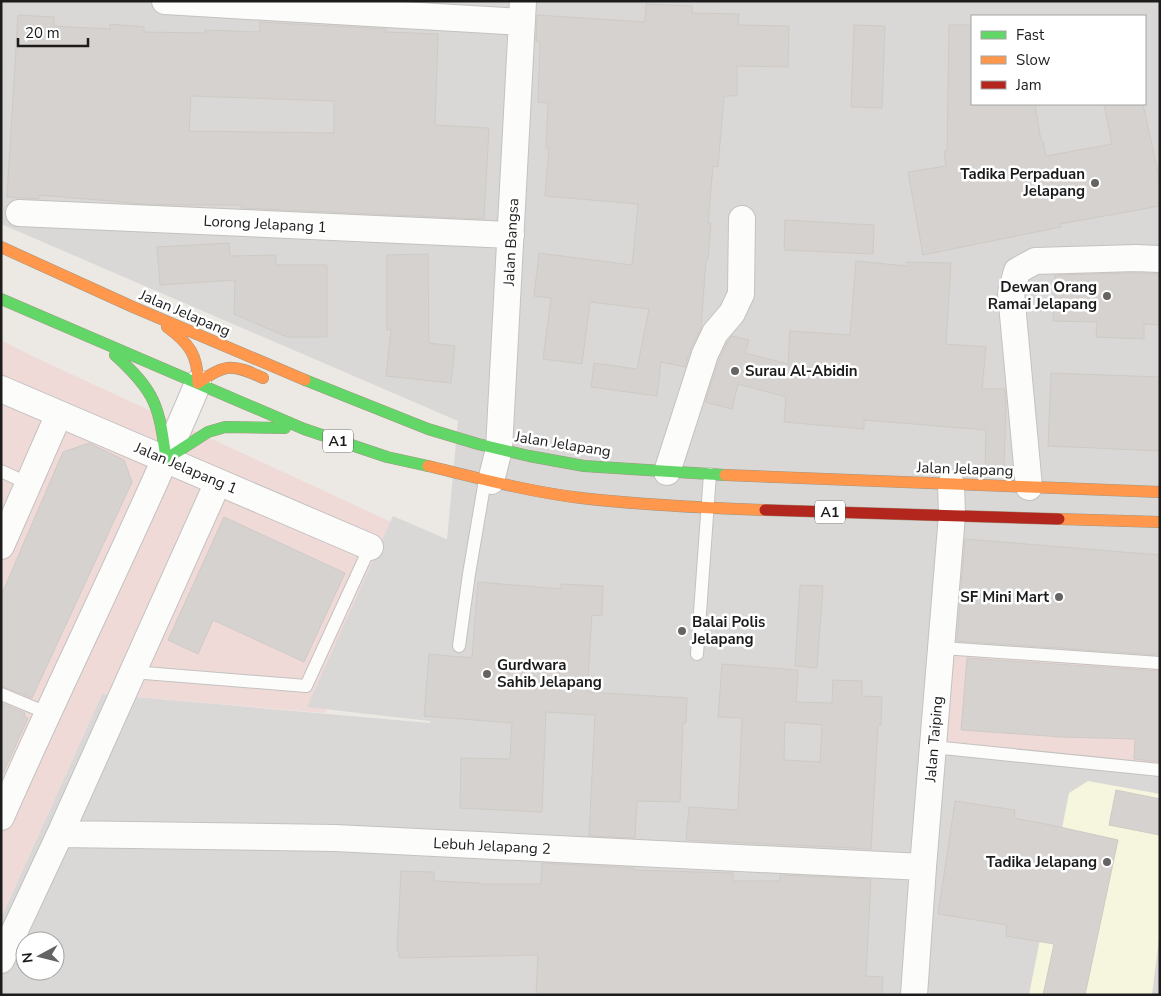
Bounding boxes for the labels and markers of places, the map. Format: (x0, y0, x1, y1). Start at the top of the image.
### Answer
place label: Tadika Perpaduan Jelapang (960, 164, 1085, 201)
marker: Tadika Perpaduan Jelapang (1089, 177, 1101, 189)
place label: Dewan Orang Ramai Jelapang (988, 277, 1097, 314)
marker: Dewan Orang Ramai Jelapang (1101, 290, 1113, 302)
place label: Surau Al-Abidin (745, 361, 858, 381)
marker: Surau Al-Abidin (729, 365, 741, 377)
place label: SF Mini Mart (960, 587, 1049, 607)
marker: SF Mini Mart (1053, 591, 1065, 603)
place label: Balai Polis Jelapang (691, 612, 765, 649)
marker: Balai Polis Jelapang (676, 625, 688, 637)
place label: Gurdwara Sahib Jelapang (497, 655, 602, 692)
marker: Gurdwara Sahib Jelapang (481, 668, 493, 680)
place label: Tadika Jelapang (986, 852, 1097, 872)
marker: Tadika Jelapang (1101, 856, 1113, 868)

